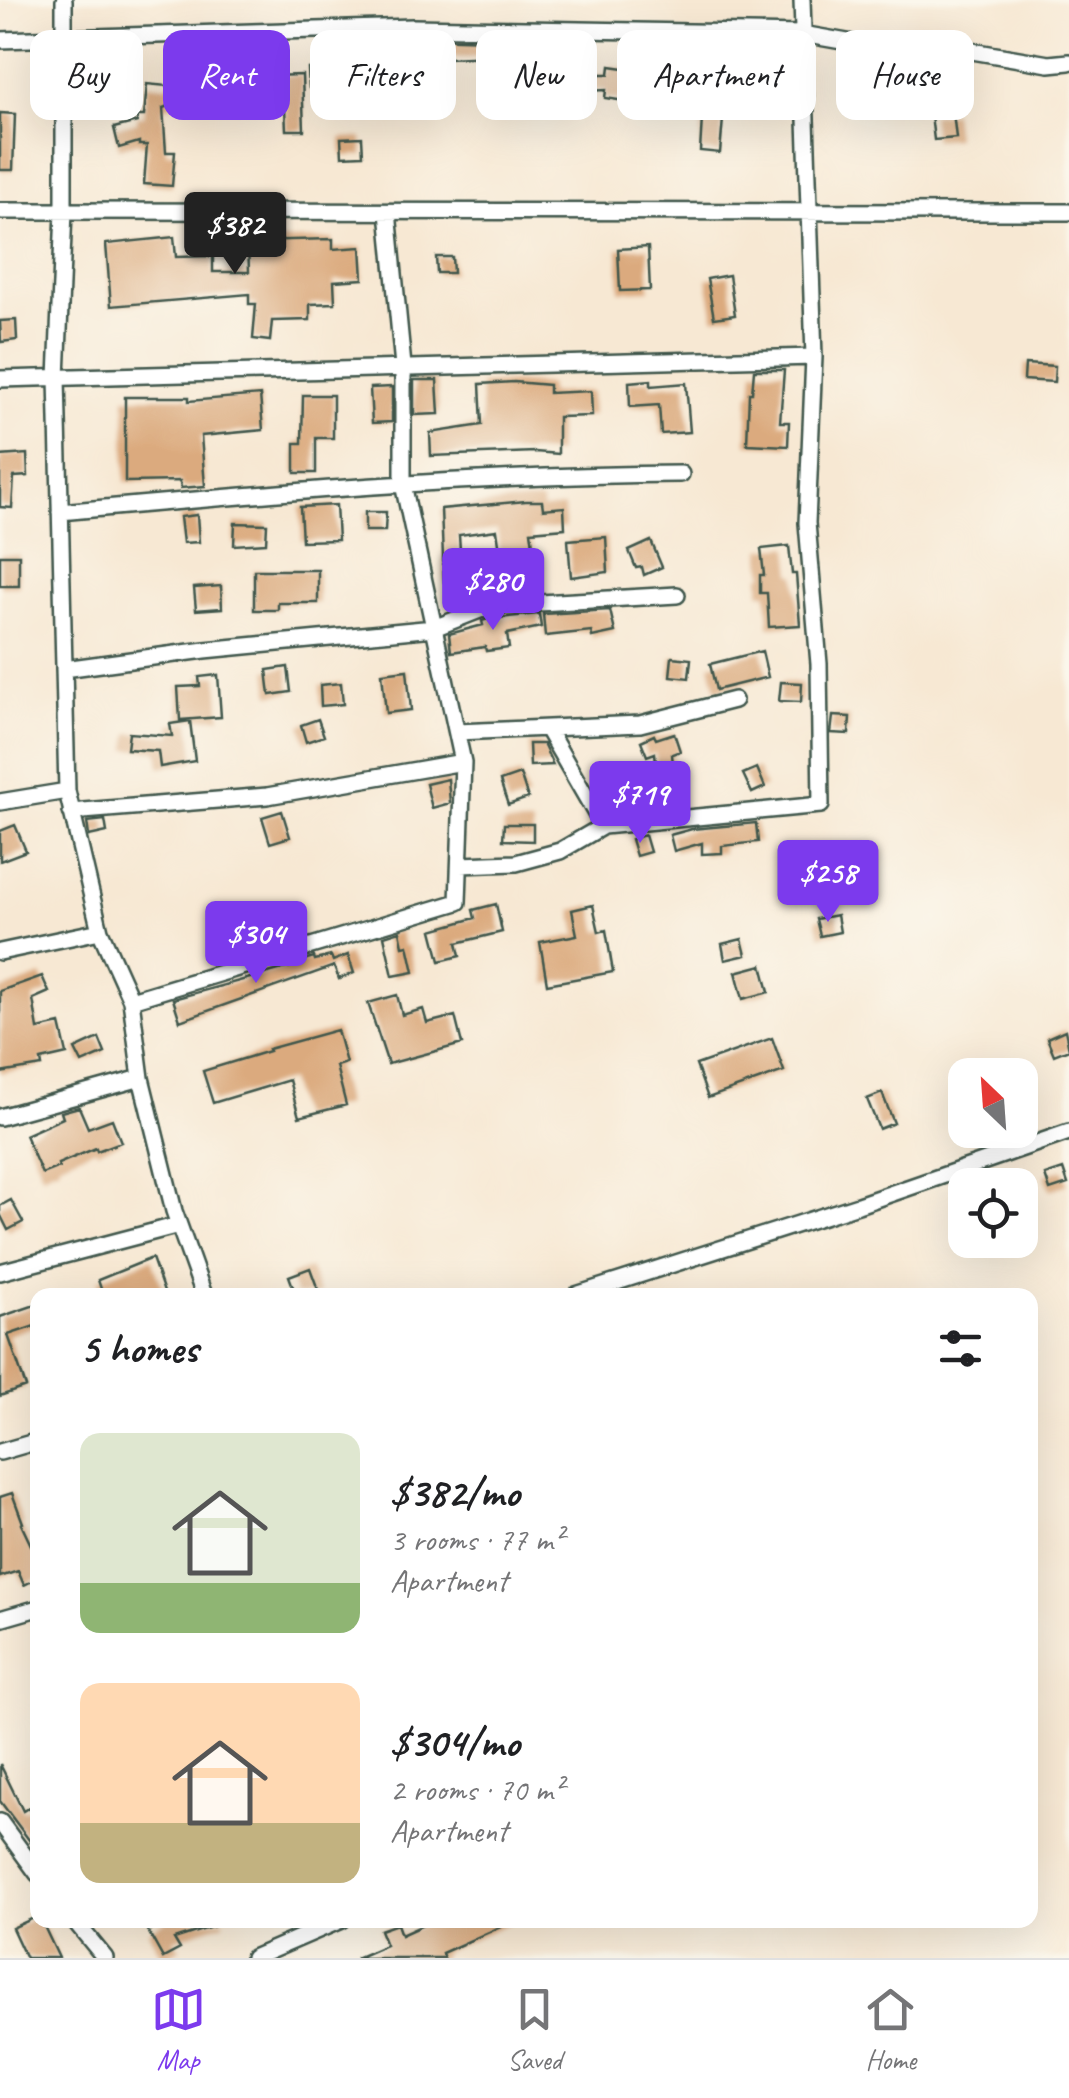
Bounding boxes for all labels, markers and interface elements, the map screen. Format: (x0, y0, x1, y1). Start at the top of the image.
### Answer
chip: Buy (30, 30, 143, 120)
chip: Rent (163, 30, 290, 120)
chip: Filters (310, 30, 456, 120)
chip: New (476, 30, 597, 120)
chip: Apartment (617, 30, 816, 120)
chip: House (836, 30, 974, 120)
pin: $382 (176, 192, 294, 277)
text: $382 (206, 204, 264, 245)
pin: $280 (434, 548, 552, 633)
text: $280 (464, 560, 522, 601)
pin: $719 (581, 761, 699, 846)
text: $719 (611, 773, 669, 814)
pin: $258 (769, 840, 887, 925)
text: $258 (799, 852, 857, 893)
pin: $304 (197, 901, 315, 986)
text: $304 (227, 913, 285, 954)
north arrow (948, 1058, 1038, 1148)
map controls (948, 1058, 1038, 1258)
button: locate (948, 1168, 1038, 1258)
icon: filters (933, 1321, 988, 1376)
text: 5 homes (80, 1322, 198, 1375)
text: $382/mo (390, 1466, 519, 1519)
icon: home (160, 1473, 280, 1593)
text: 3 rooms · 77 m² (390, 1519, 563, 1560)
text: Apartment (390, 1560, 508, 1601)
text: $304/mo (390, 1716, 519, 1769)
icon: home (160, 1723, 280, 1843)
text: 2 rooms · 70 m² (390, 1769, 563, 1810)
text: Apartment (390, 1810, 508, 1851)
tab: Map (151, 1982, 206, 2077)
tab: Saved (507, 1982, 562, 2077)
tab: Home (863, 1982, 918, 2077)

